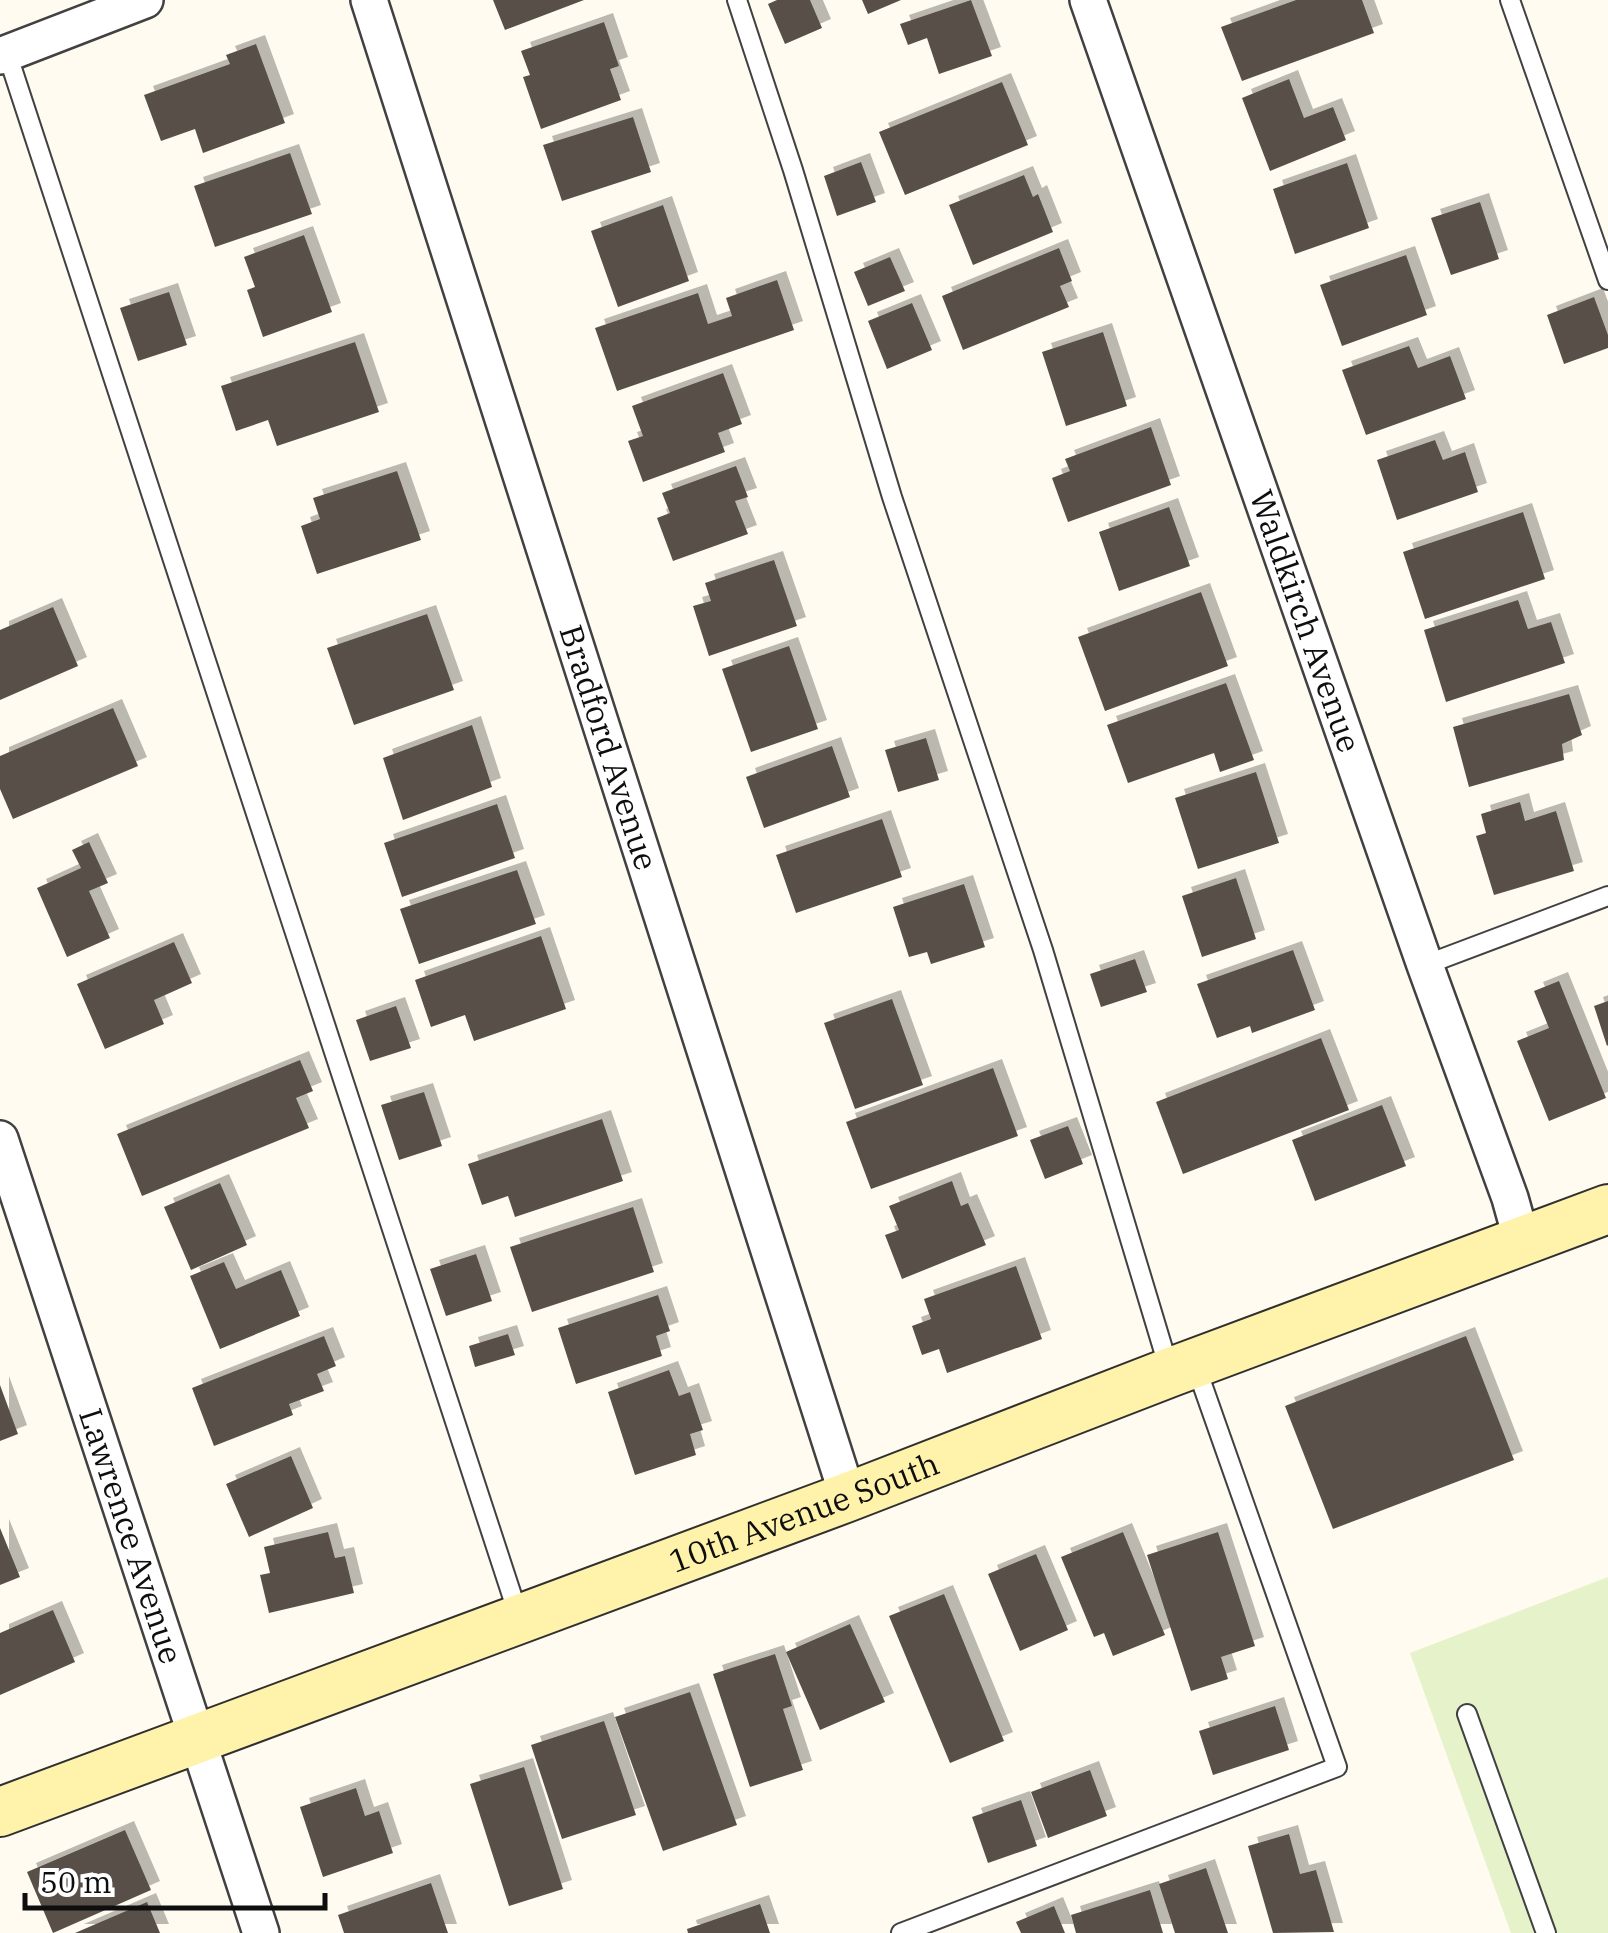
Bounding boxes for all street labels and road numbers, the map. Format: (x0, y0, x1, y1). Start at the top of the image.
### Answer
street label: Waldkirch Avenue (1241, 484, 1371, 758)
street label: Bradford Avenue (550, 620, 668, 875)
street label: Lawrence Avenue (70, 1403, 193, 1669)
street label: 10th Avenue South (663, 1442, 945, 1582)

